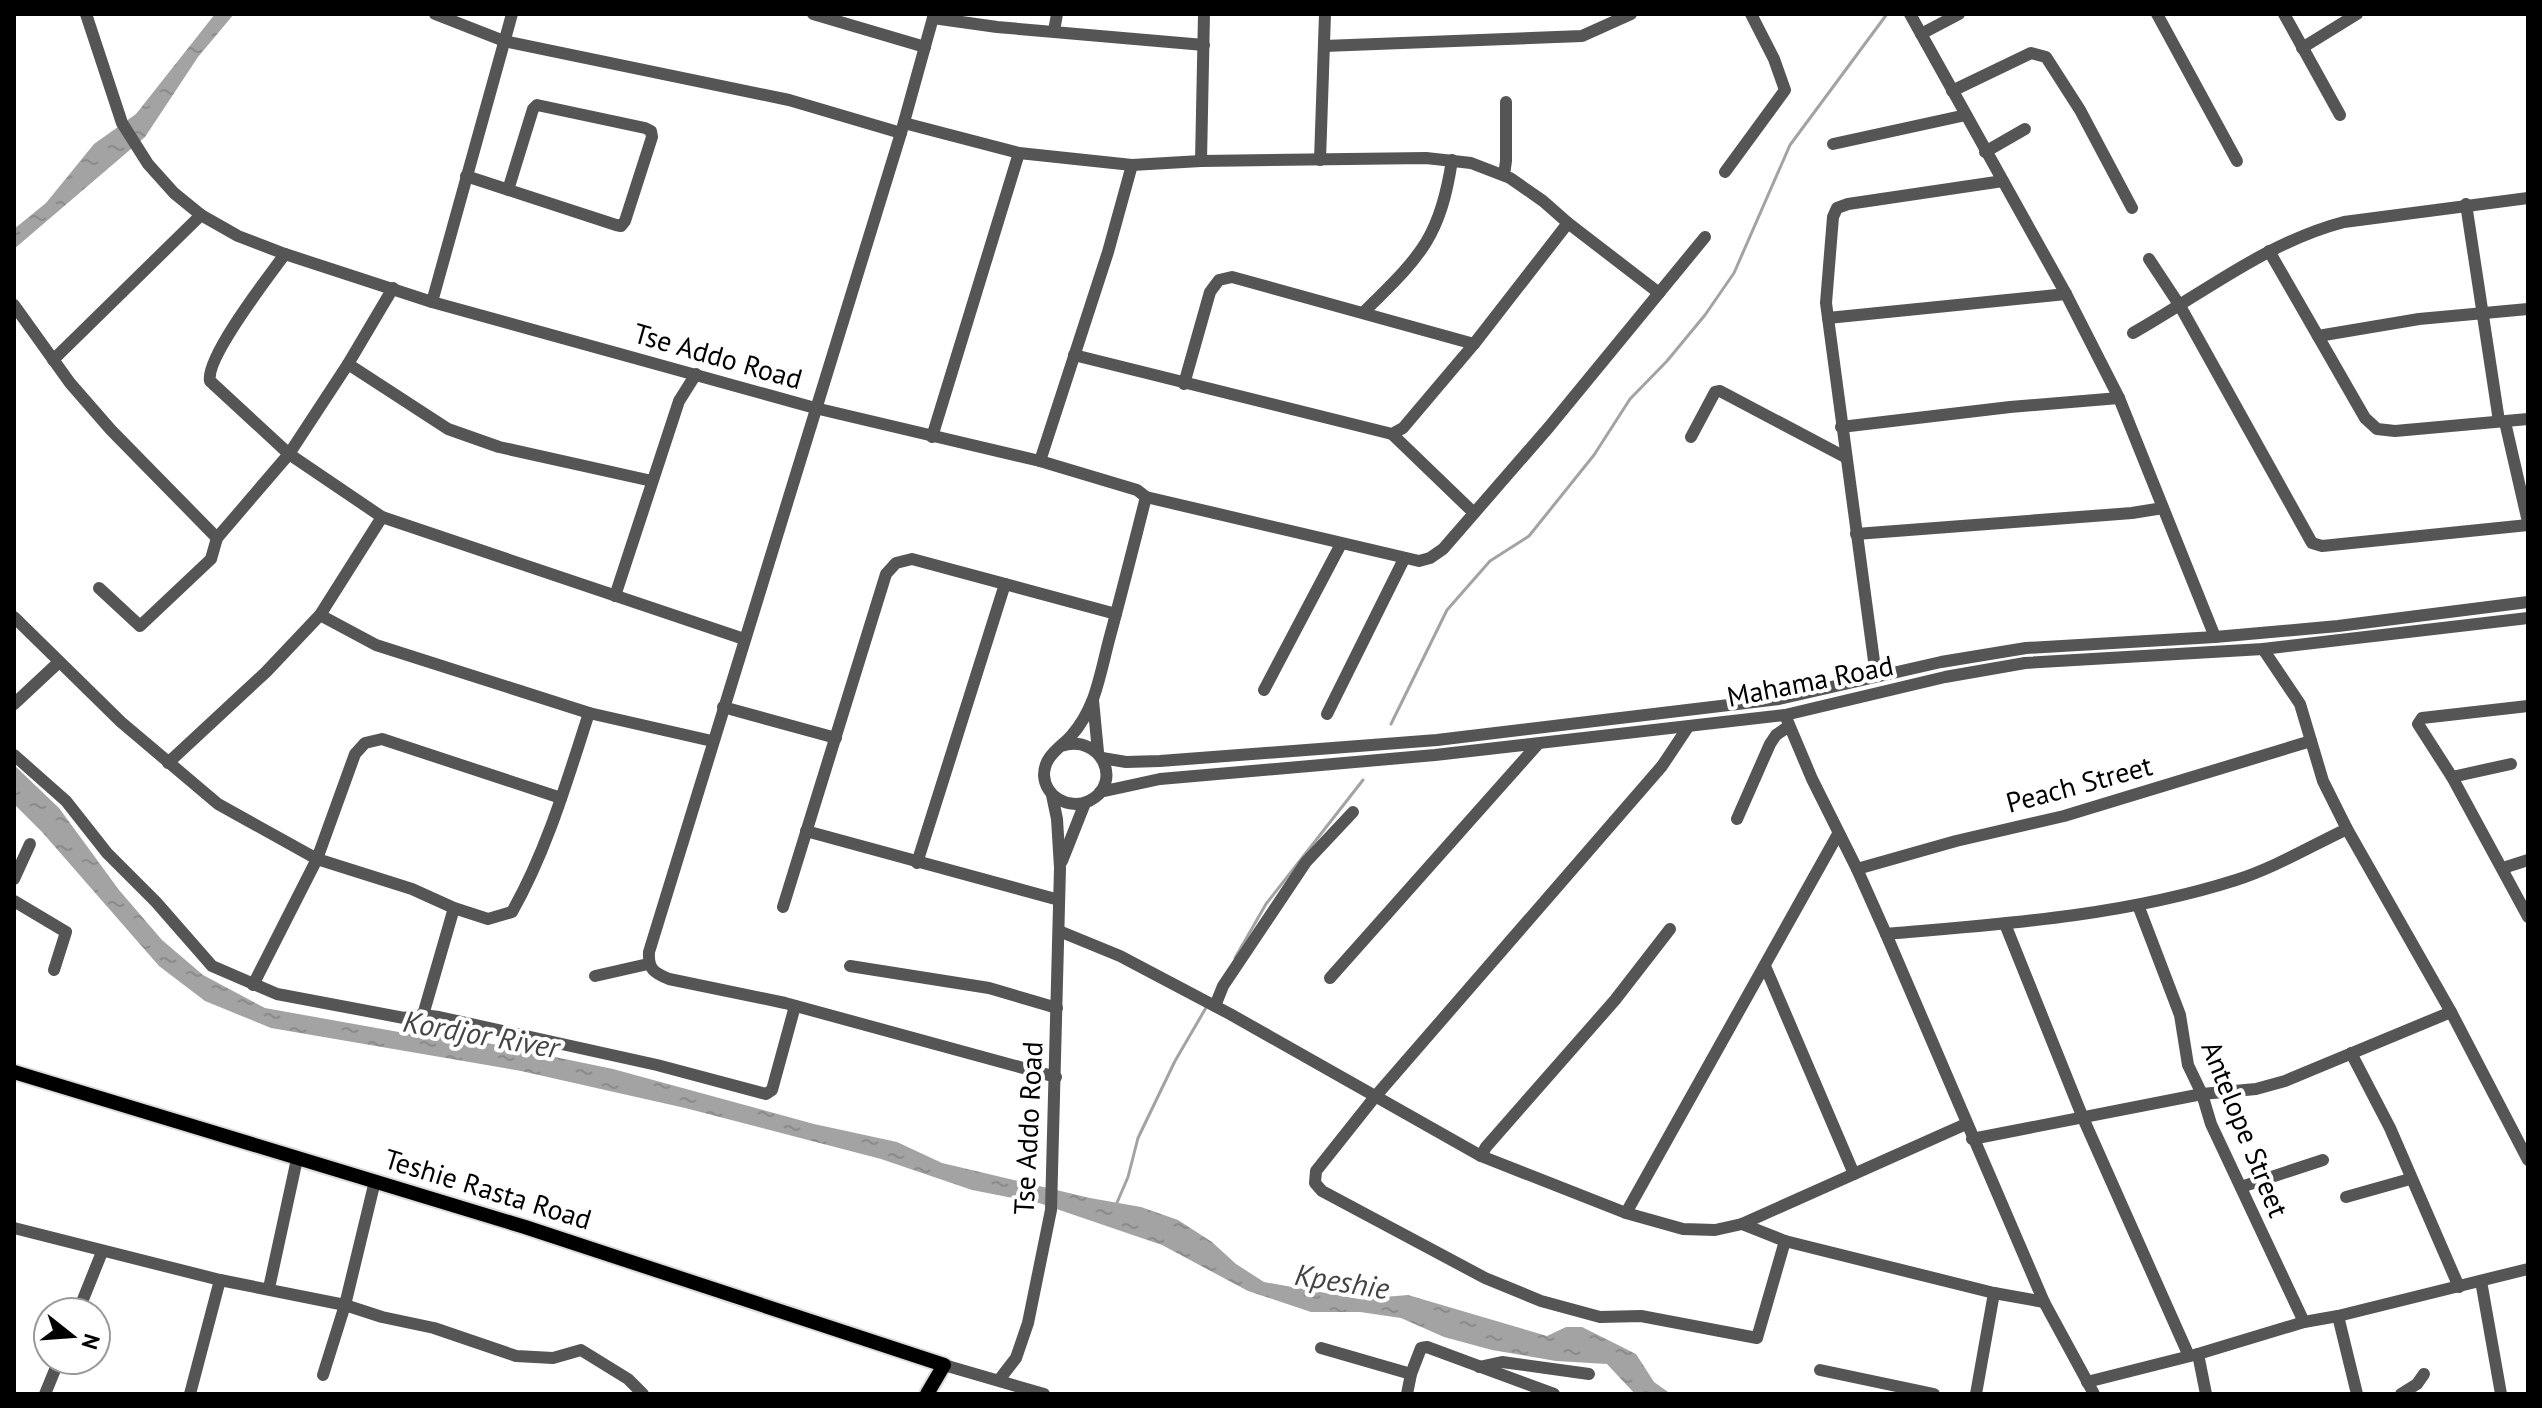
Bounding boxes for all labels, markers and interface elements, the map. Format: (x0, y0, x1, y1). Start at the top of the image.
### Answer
street label: Tse Addo Road (630, 314, 807, 397)
street label: Mahama Road (1724, 646, 1896, 715)
street label: Peach Street (2002, 746, 2156, 821)
water label: Kordjor River (400, 1001, 564, 1067)
street label: Antelope Street (2193, 1035, 2298, 1223)
street label: Tse Addo Road (1004, 1040, 1051, 1216)
street label: Teshie Rasta Road (380, 1139, 596, 1238)
water label: Kpeshie (1292, 1254, 1392, 1307)
north arrow (32, 1296, 112, 1376)
text: N (76, 1331, 107, 1353)

